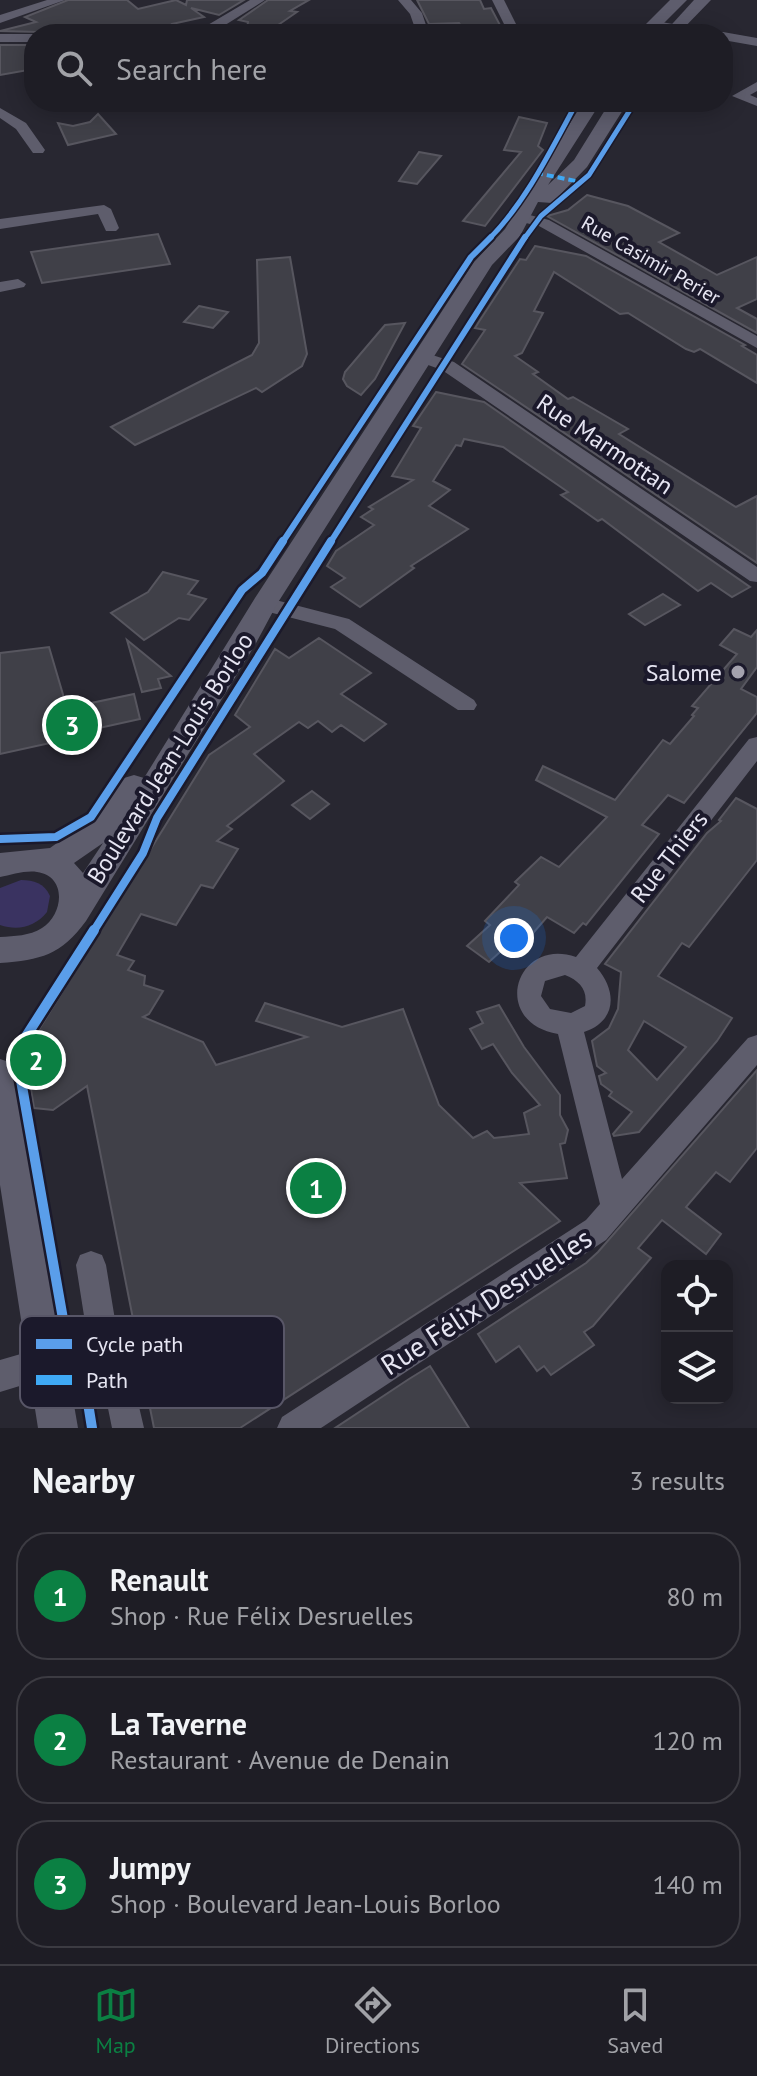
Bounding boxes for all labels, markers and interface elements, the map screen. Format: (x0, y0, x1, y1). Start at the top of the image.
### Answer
search box (24, 24, 733, 112)
icon: search (52, 46, 96, 90)
text: Search here (116, 49, 267, 88)
street label: Rue Casimir Perier (577, 210, 725, 310)
street label: Rue Marmottan (531, 387, 679, 501)
street label: Boulevard Jean-Louis Borloo (80, 627, 260, 889)
place label: Salome (646, 657, 722, 688)
marker: Salome (729, 663, 747, 681)
pin: 3 (46, 695, 98, 755)
street label: Rue Thiers (623, 805, 715, 909)
your location (494, 918, 534, 958)
pin: 2 (10, 1030, 62, 1090)
pin: 1 (290, 1158, 342, 1218)
street label: Rue Félix Desruelles (374, 1219, 598, 1383)
map controls (661, 1260, 733, 1404)
button: locate (661, 1260, 733, 1332)
legend (20, 1316, 284, 1408)
text: Cycle path (86, 1330, 183, 1358)
button: layers (661, 1332, 733, 1404)
text: Path (86, 1366, 128, 1394)
text: Nearby (32, 1458, 134, 1502)
text: 3 results (630, 1464, 725, 1497)
text: Renault (110, 1560, 209, 1599)
text: 1 (53, 1580, 67, 1613)
text: 80 m (667, 1580, 723, 1613)
text: Shop · Rue Félix Desruelles (110, 1599, 414, 1632)
text: La Taverne (110, 1704, 247, 1743)
text: 2 (53, 1724, 67, 1757)
text: 120 m (652, 1724, 723, 1757)
text: Restaurant · Avenue de Denain (110, 1743, 450, 1776)
text: Jumpy (110, 1848, 191, 1887)
text: 3 (53, 1868, 67, 1901)
text: 140 m (652, 1868, 723, 1901)
text: Shop · Boulevard Jean-Louis Borloo (110, 1887, 501, 1920)
tab: Map (94, 1983, 138, 2059)
tab: Directions (325, 1983, 420, 2059)
tab: Saved (607, 1983, 663, 2059)

